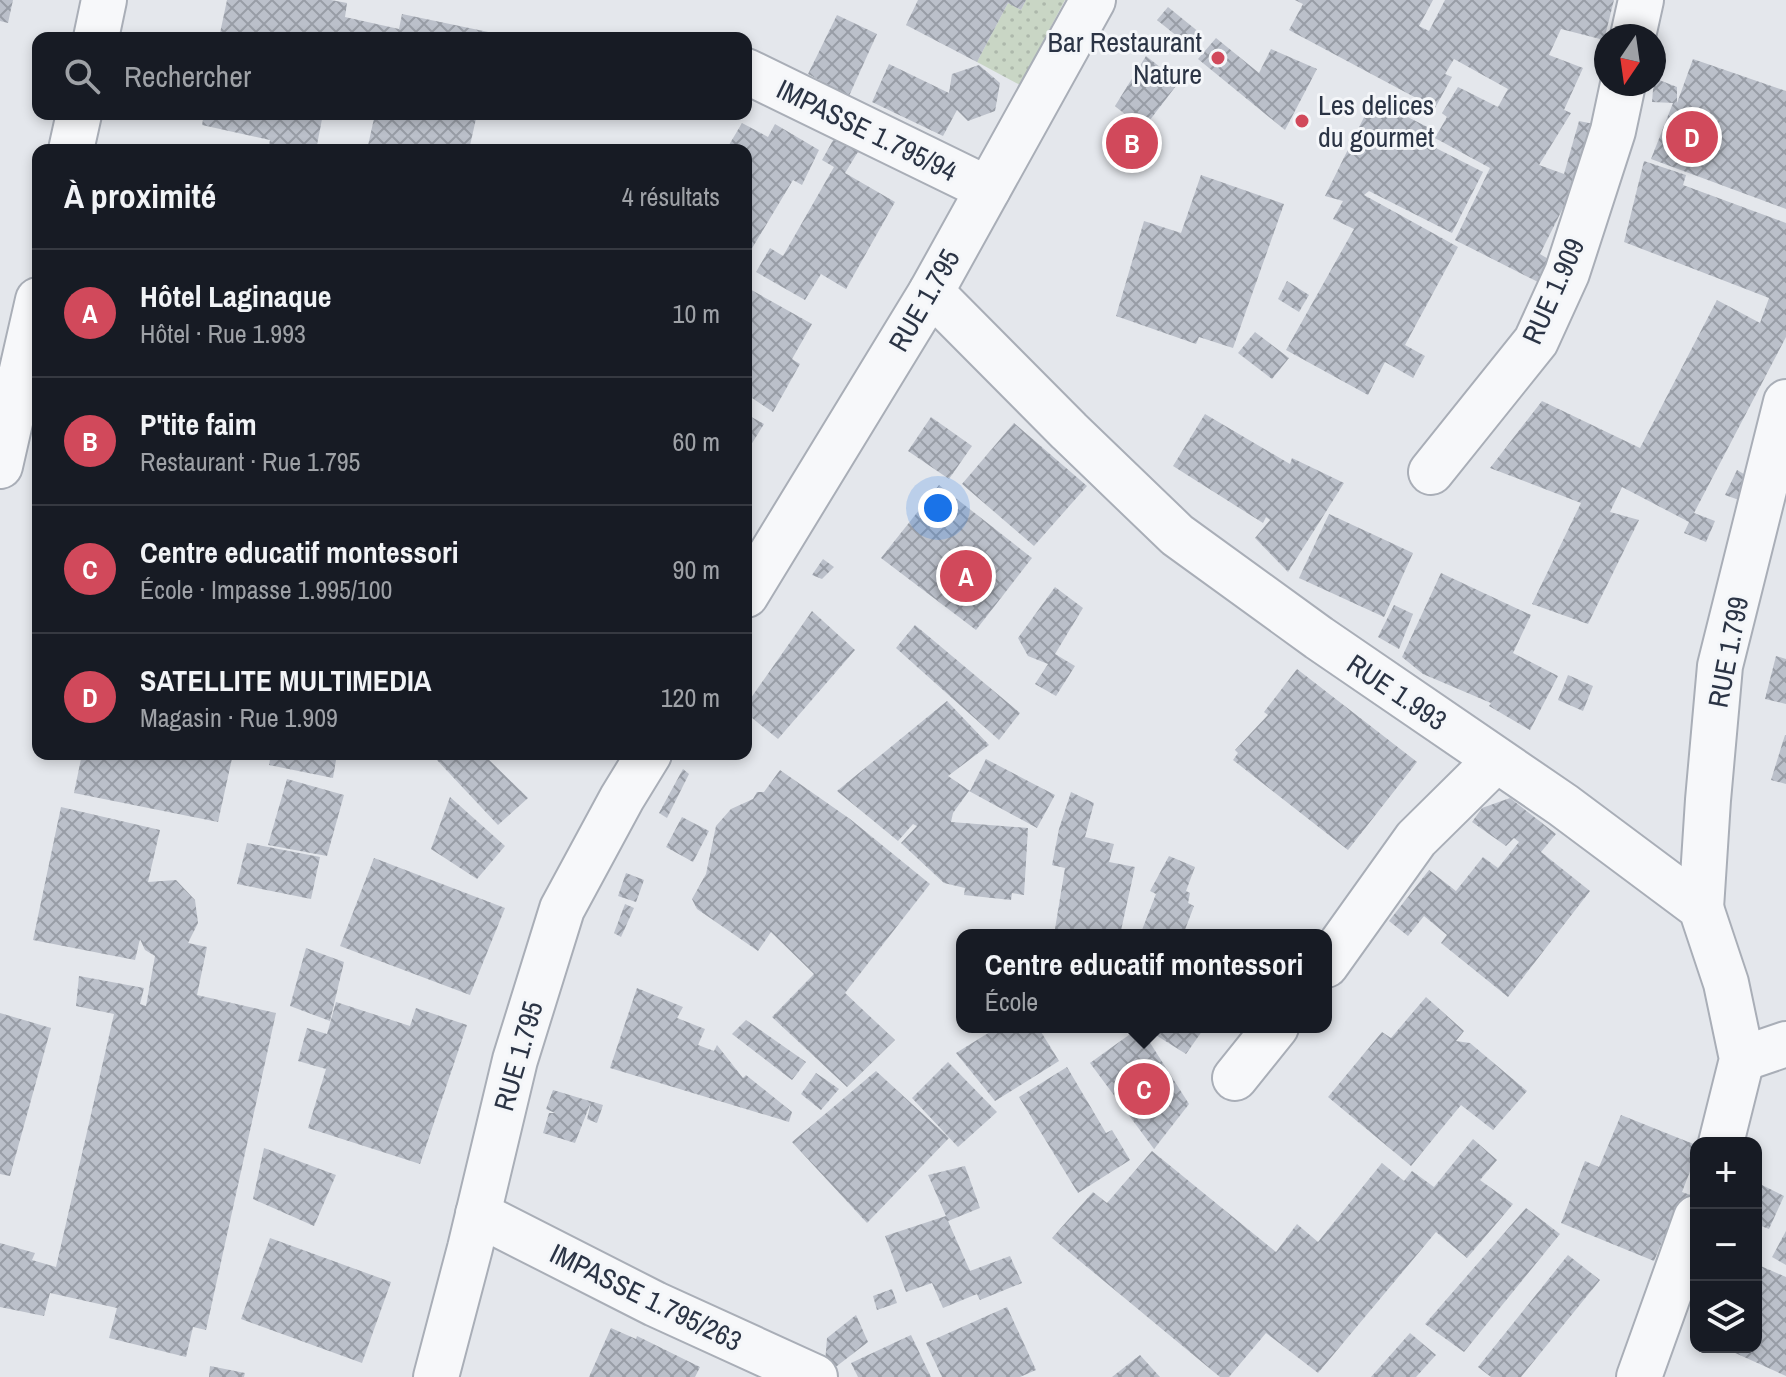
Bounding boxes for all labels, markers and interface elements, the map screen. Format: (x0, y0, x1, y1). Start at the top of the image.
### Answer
place label: Bar Restaurant Nature (1048, 23, 1202, 93)
north arrow (1594, 24, 1666, 96)
search box (32, 32, 752, 120)
marker: Bar Restaurant Nature (1209, 49, 1227, 67)
icon: search (60, 54, 104, 98)
text: Rechercher (124, 56, 251, 96)
street label: IMPASSE 1.795/94 (771, 70, 964, 190)
place label: Les delices du gourmet (1318, 86, 1434, 156)
pin: D (1666, 107, 1718, 167)
marker: Les delices du gourmet (1293, 112, 1311, 130)
pin: B (1106, 113, 1158, 173)
text: À proximité (64, 173, 216, 219)
text: 4 résultats (622, 179, 720, 214)
street label: RUE 1.909 (1513, 232, 1593, 350)
street label: RUE 1.795 (879, 242, 969, 358)
text: Hôtel Laginaque (140, 276, 331, 316)
text: A (82, 296, 98, 331)
text: 10 m (673, 296, 720, 331)
text: Hôtel · Rue 1.993 (140, 316, 306, 351)
text: P'tite faim (140, 404, 257, 444)
text: B (82, 424, 98, 459)
text: 60 m (673, 424, 720, 459)
text: Restaurant · Rue 1.795 (140, 444, 360, 479)
your location (918, 488, 958, 528)
text: Centre educatif montessori (140, 532, 459, 572)
pin: A (940, 546, 992, 606)
text: C (82, 552, 98, 587)
text: 90 m (673, 552, 720, 587)
text: École · Impasse 1.995/100 (140, 572, 392, 607)
street label: RUE 1.799 (1699, 593, 1757, 711)
street label: RUE 1.993 (1340, 645, 1454, 739)
text: SATELLITE MULTIMEDIA (140, 660, 432, 700)
text: D (82, 680, 98, 715)
text: 120 m (661, 680, 720, 715)
text: Magasin · Rue 1.909 (140, 700, 338, 735)
popup (956, 929, 1332, 1033)
text: Centre educatif montessori (985, 944, 1303, 984)
text: École (985, 984, 1038, 1019)
street label: RUE 1.795 (484, 997, 552, 1115)
pin: C (1118, 1059, 1170, 1119)
map controls (1690, 1137, 1762, 1353)
button: + (1690, 1137, 1762, 1209)
button: − (1690, 1209, 1762, 1281)
street label: IMPASSE 1.795/263 (544, 1234, 748, 1360)
button: layers (1690, 1281, 1762, 1353)

